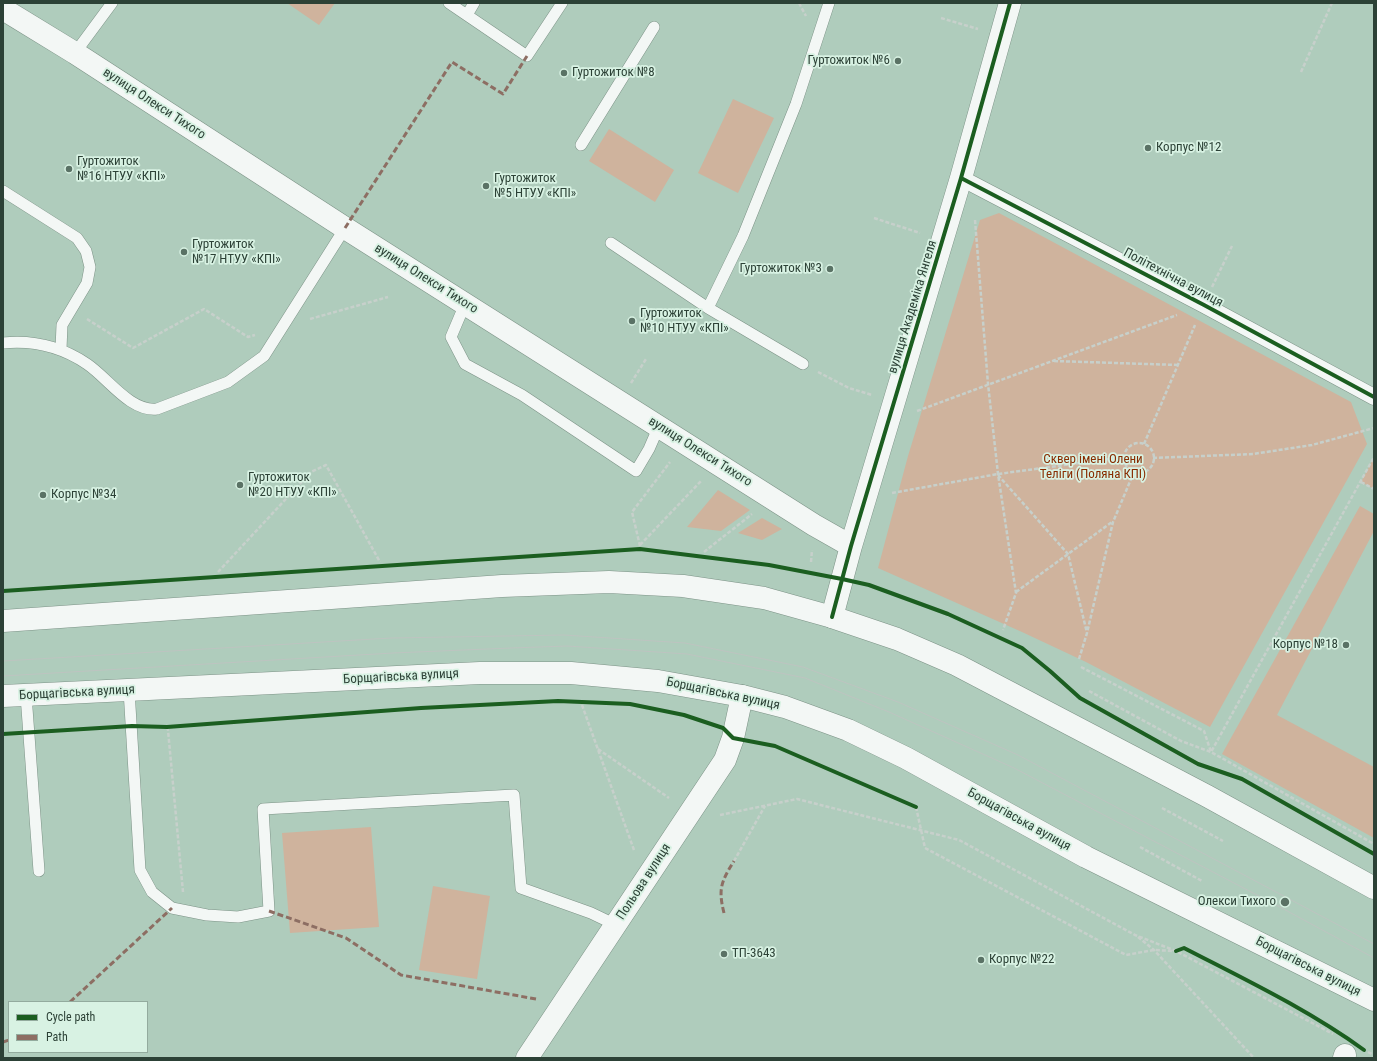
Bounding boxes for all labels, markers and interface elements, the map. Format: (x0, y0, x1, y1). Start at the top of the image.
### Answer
place label: Гуртожиток №6 (807, 53, 890, 69)
marker: Гуртожиток №6 (893, 56, 903, 66)
street label: вулиця Олекси Тихого (100, 65, 208, 143)
place label: Гуртожиток №8 (572, 65, 655, 81)
marker: Гуртожиток №8 (559, 68, 569, 78)
place label: Корпус №12 (1156, 140, 1221, 156)
marker: Корпус №12 (1143, 143, 1153, 153)
place label: Гуртожиток №16 НТУУ «КПІ» (77, 154, 166, 185)
marker: Гуртожиток №16 НТУУ «КПІ» (64, 164, 74, 174)
place label: Гуртожиток №5 НТУУ «КПІ» (494, 171, 576, 202)
marker: Гуртожиток №5 НТУУ «КПІ» (481, 181, 491, 191)
place label: Гуртожиток №17 НТУУ «КПІ» (192, 237, 281, 268)
street label: вулиця Академіка Янгеля (885, 238, 941, 376)
street label: вулиця Олекси Тихого (371, 241, 481, 317)
street label: Політехнічна вулиця (1120, 245, 1226, 311)
marker: Гуртожиток №17 НТУУ «КПІ» (179, 247, 189, 257)
place label: Гуртожиток №3 (739, 261, 822, 277)
marker: Гуртожиток №3 (825, 264, 835, 274)
place label: Гуртожиток №10 НТУУ «КПІ» (640, 306, 729, 337)
marker: Гуртожиток №10 НТУУ «КПІ» (627, 316, 637, 326)
street label: вулиця Олекси Тихого (645, 414, 755, 490)
park label: Сквер імені Олени Теліги (Поляна КПІ) (1040, 452, 1146, 483)
place label: Гуртожиток №20 НТУУ «КПІ» (248, 470, 337, 501)
marker: Гуртожиток №20 НТУУ «КПІ» (235, 480, 245, 490)
place label: Корпус №34 (51, 487, 116, 503)
marker: Корпус №34 (38, 490, 48, 500)
place label: Корпус №18 (1273, 637, 1338, 653)
marker: Корпус №18 (1341, 640, 1351, 650)
street label: Борщагівська вулиця (343, 666, 459, 688)
street label: Борщагівська вулиця (665, 674, 781, 714)
street label: Борщагівська вулиця (19, 682, 135, 704)
street label: Борщагівська вулиця (965, 785, 1073, 855)
street label: Польова вулиця (614, 841, 674, 923)
place label: Олекси Тихого (1198, 894, 1276, 910)
marker: Олекси Тихого (1279, 896, 1291, 908)
street label: Борщагівська вулиця (1253, 934, 1363, 1000)
place label: ТП-3643 (732, 946, 776, 962)
marker: ТП-3643 (719, 949, 729, 959)
place label: Корпус №22 (989, 952, 1054, 968)
marker: Корпус №22 (976, 955, 986, 965)
legend (8, 1001, 148, 1053)
text: Cycle path (46, 1010, 95, 1024)
text: Path (46, 1030, 68, 1044)

